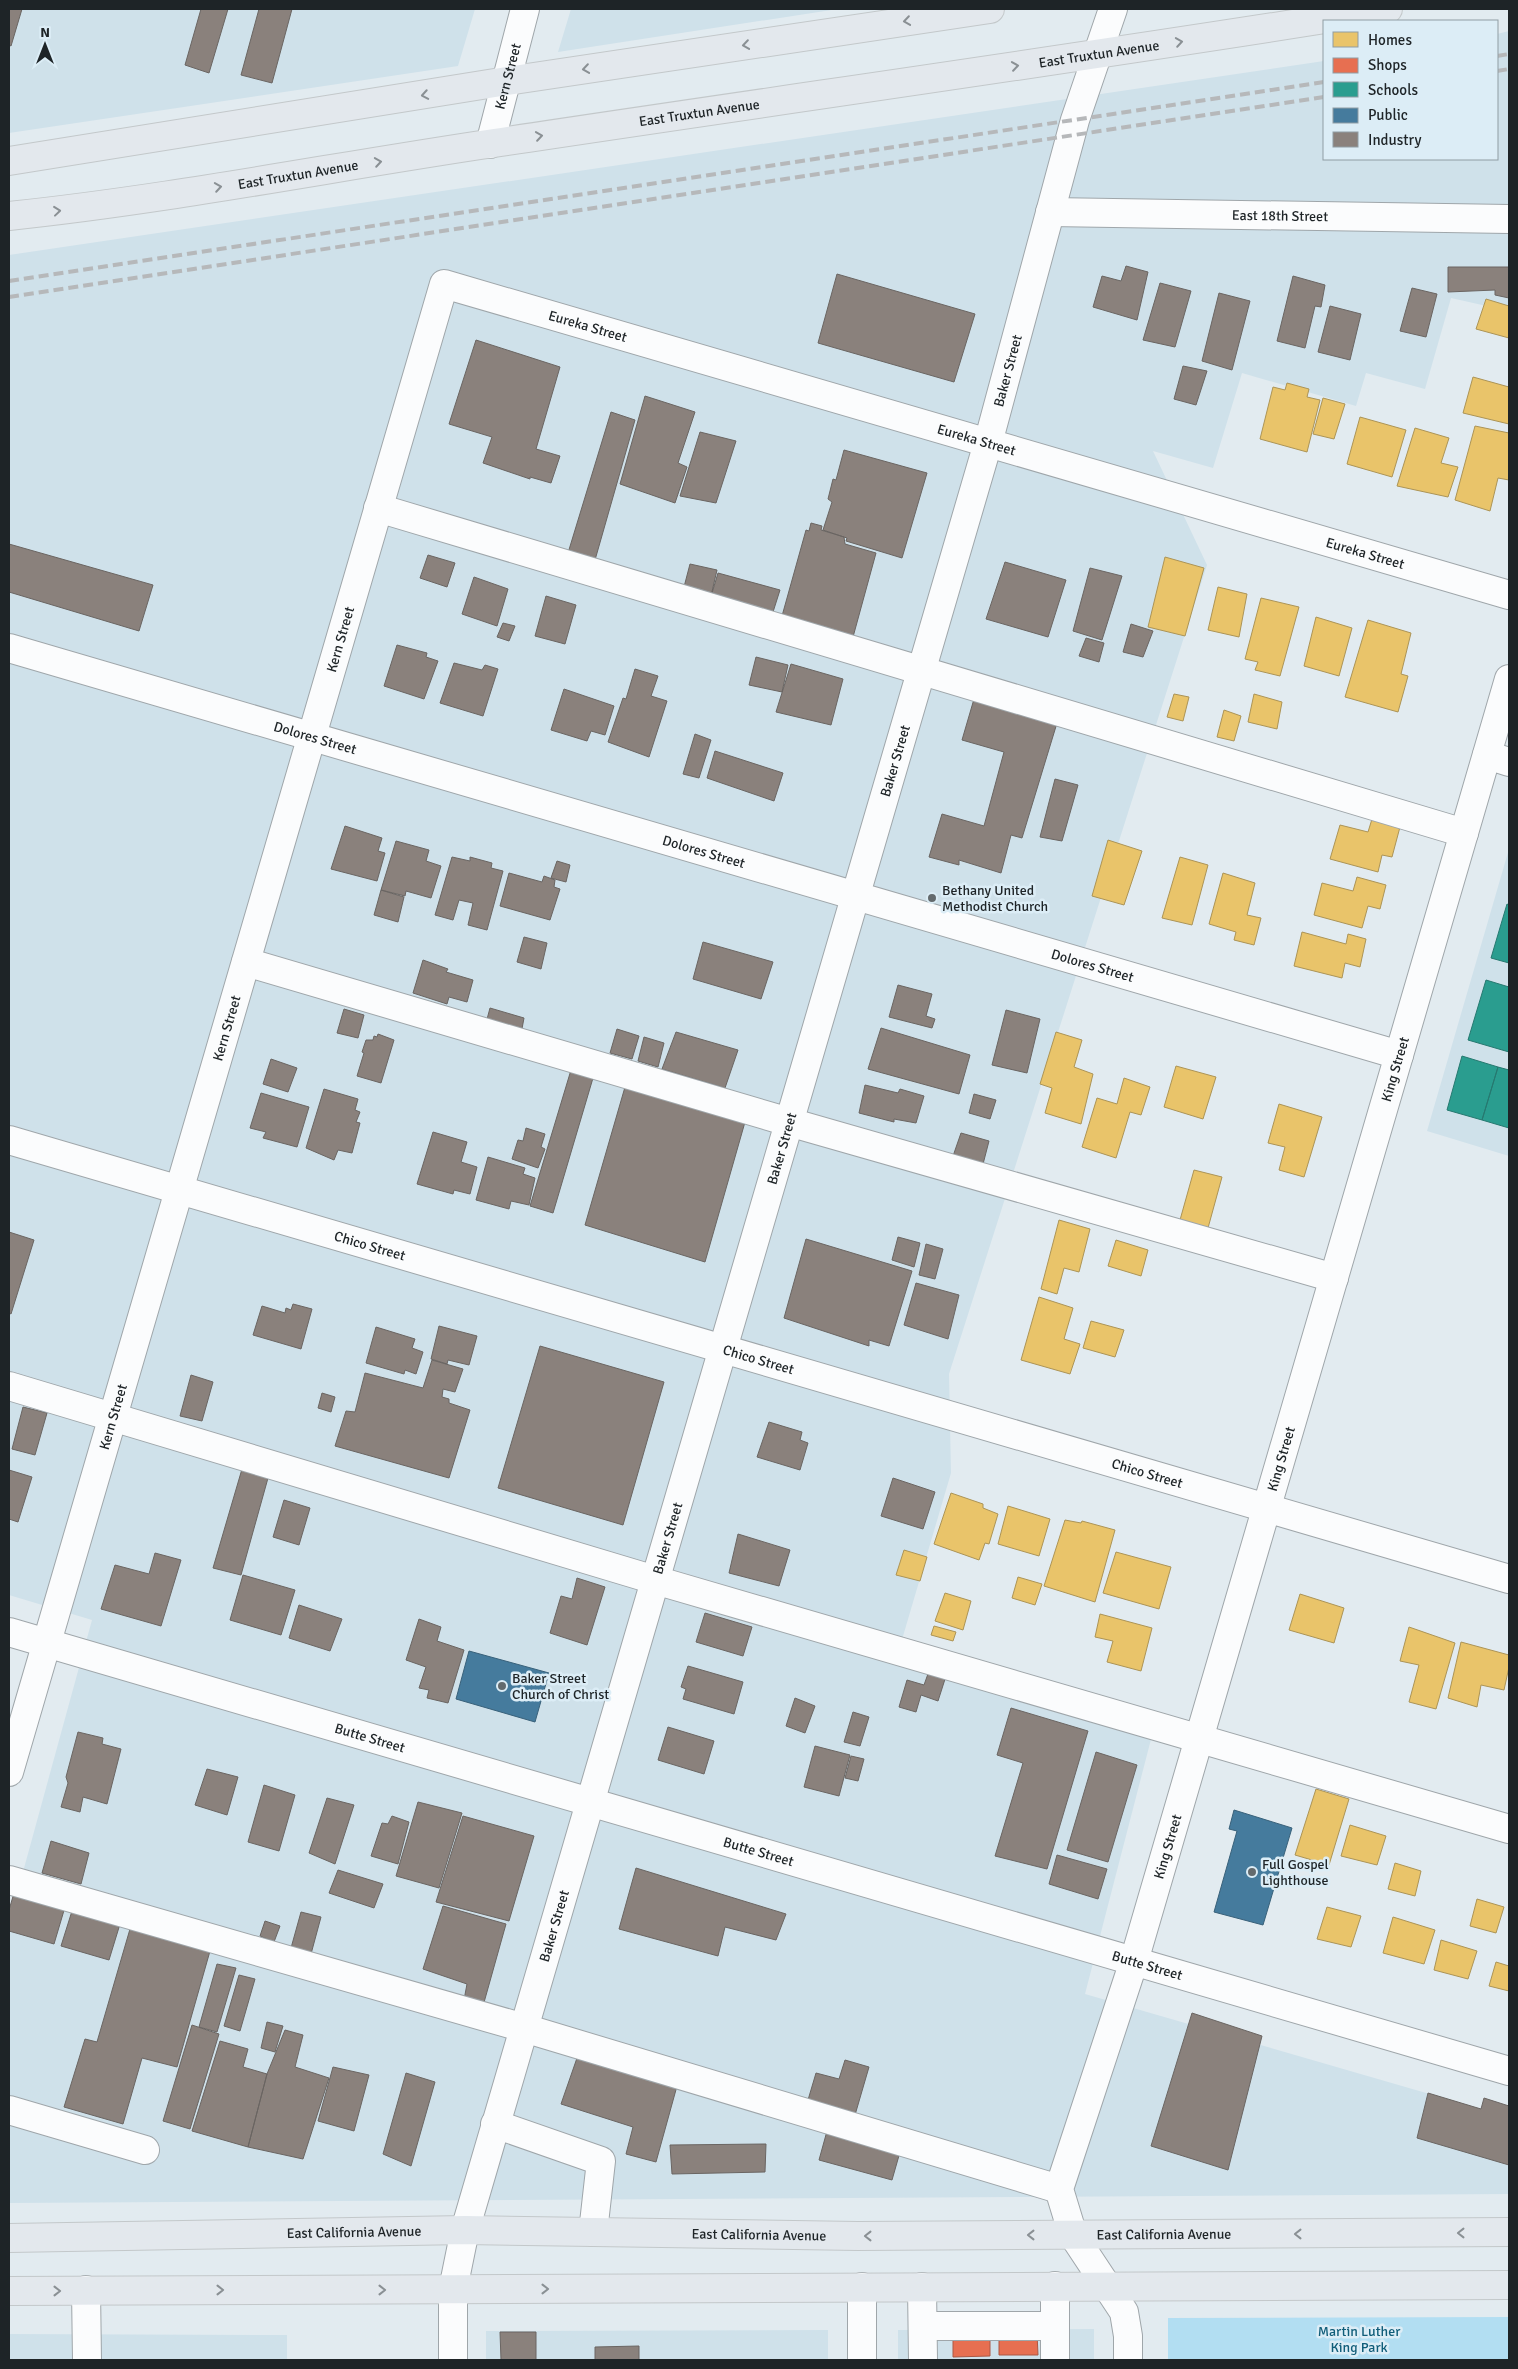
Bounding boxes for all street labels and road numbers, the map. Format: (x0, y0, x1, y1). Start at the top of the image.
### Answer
street label: East Truxtun Avenue (1038, 37, 1160, 72)
street label: Kern Street (491, 41, 525, 111)
street label: East Truxtun Avenue (638, 96, 761, 130)
street label: East Truxtun Avenue (237, 157, 360, 193)
street label: East 18th Street (1232, 207, 1328, 225)
street label: Eureka Street (546, 307, 629, 346)
street label: Baker Street (990, 333, 1026, 409)
street label: Eureka Street (935, 420, 1018, 460)
street label: Eureka Street (1324, 534, 1406, 573)
street label: Kern Street (323, 605, 358, 674)
street label: Dolores Street (272, 718, 358, 758)
street label: Baker Street (877, 723, 914, 799)
street label: Dolores Street (660, 832, 747, 872)
street label: Dolores Street (1049, 946, 1136, 986)
street label: Kern Street (209, 993, 245, 1063)
street label: King Street (1378, 1035, 1413, 1104)
street label: Baker Street (763, 1111, 801, 1187)
street label: Chico Street (332, 1228, 407, 1265)
street label: Chico Street (721, 1341, 796, 1378)
street label: Kern Street (96, 1382, 131, 1452)
street label: King Street (1264, 1424, 1299, 1493)
street label: Chico Street (1110, 1455, 1185, 1492)
street label: Baker Street (649, 1500, 687, 1576)
street label: Butte Street (333, 1720, 407, 1756)
street label: King Street (1150, 1812, 1186, 1881)
street label: Butte Street (721, 1834, 796, 1870)
street label: Baker Street (536, 1888, 573, 1964)
street label: Butte Street (1110, 1947, 1184, 1984)
street label: East California Avenue (286, 2223, 421, 2242)
street label: East California Avenue (691, 2225, 826, 2245)
street label: East California Avenue (1096, 2226, 1231, 2244)

